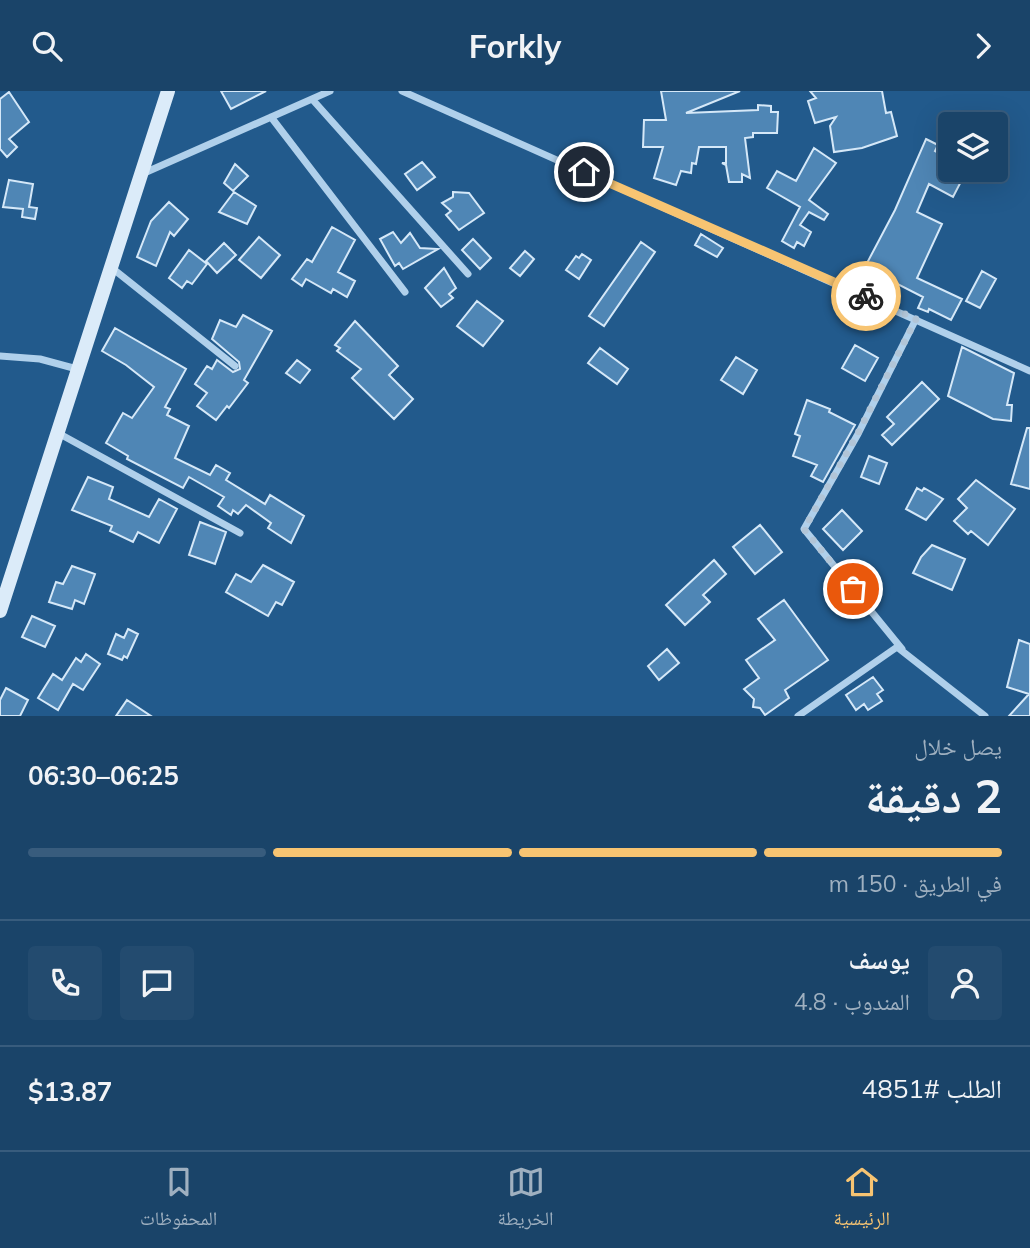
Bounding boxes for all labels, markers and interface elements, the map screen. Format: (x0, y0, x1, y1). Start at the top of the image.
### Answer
text: Forkly (469, 26, 561, 66)
icon: search (28, 27, 66, 65)
icon: forward (964, 27, 1002, 65)
map controls (938, 112, 1008, 182)
button: layers (938, 112, 1008, 182)
pin (554, 142, 614, 202)
icon: home (565, 153, 603, 191)
courier (831, 261, 901, 331)
icon: bike (847, 277, 885, 315)
pin (823, 559, 883, 619)
icon: bag (834, 570, 872, 608)
text: يصل خلال (914, 732, 1002, 761)
text: 06:25–06:30 (28, 759, 179, 792)
text: 2 دقيقة (865, 767, 1002, 825)
text: في الطريق · 150 m (829, 869, 1002, 898)
text: يوسف (849, 943, 910, 976)
button: phone (28, 946, 102, 1020)
button: chat (120, 946, 194, 1020)
button: person (928, 946, 1002, 1020)
text: المندوب · 4.8 (794, 987, 910, 1016)
text: الطلب #4851 (862, 1072, 1002, 1105)
text: $13.87 (28, 1075, 112, 1108)
tab: المحفوظات (140, 1163, 217, 1237)
tab: الخريطة (498, 1163, 553, 1237)
tab: الرئيسية (834, 1163, 890, 1237)

